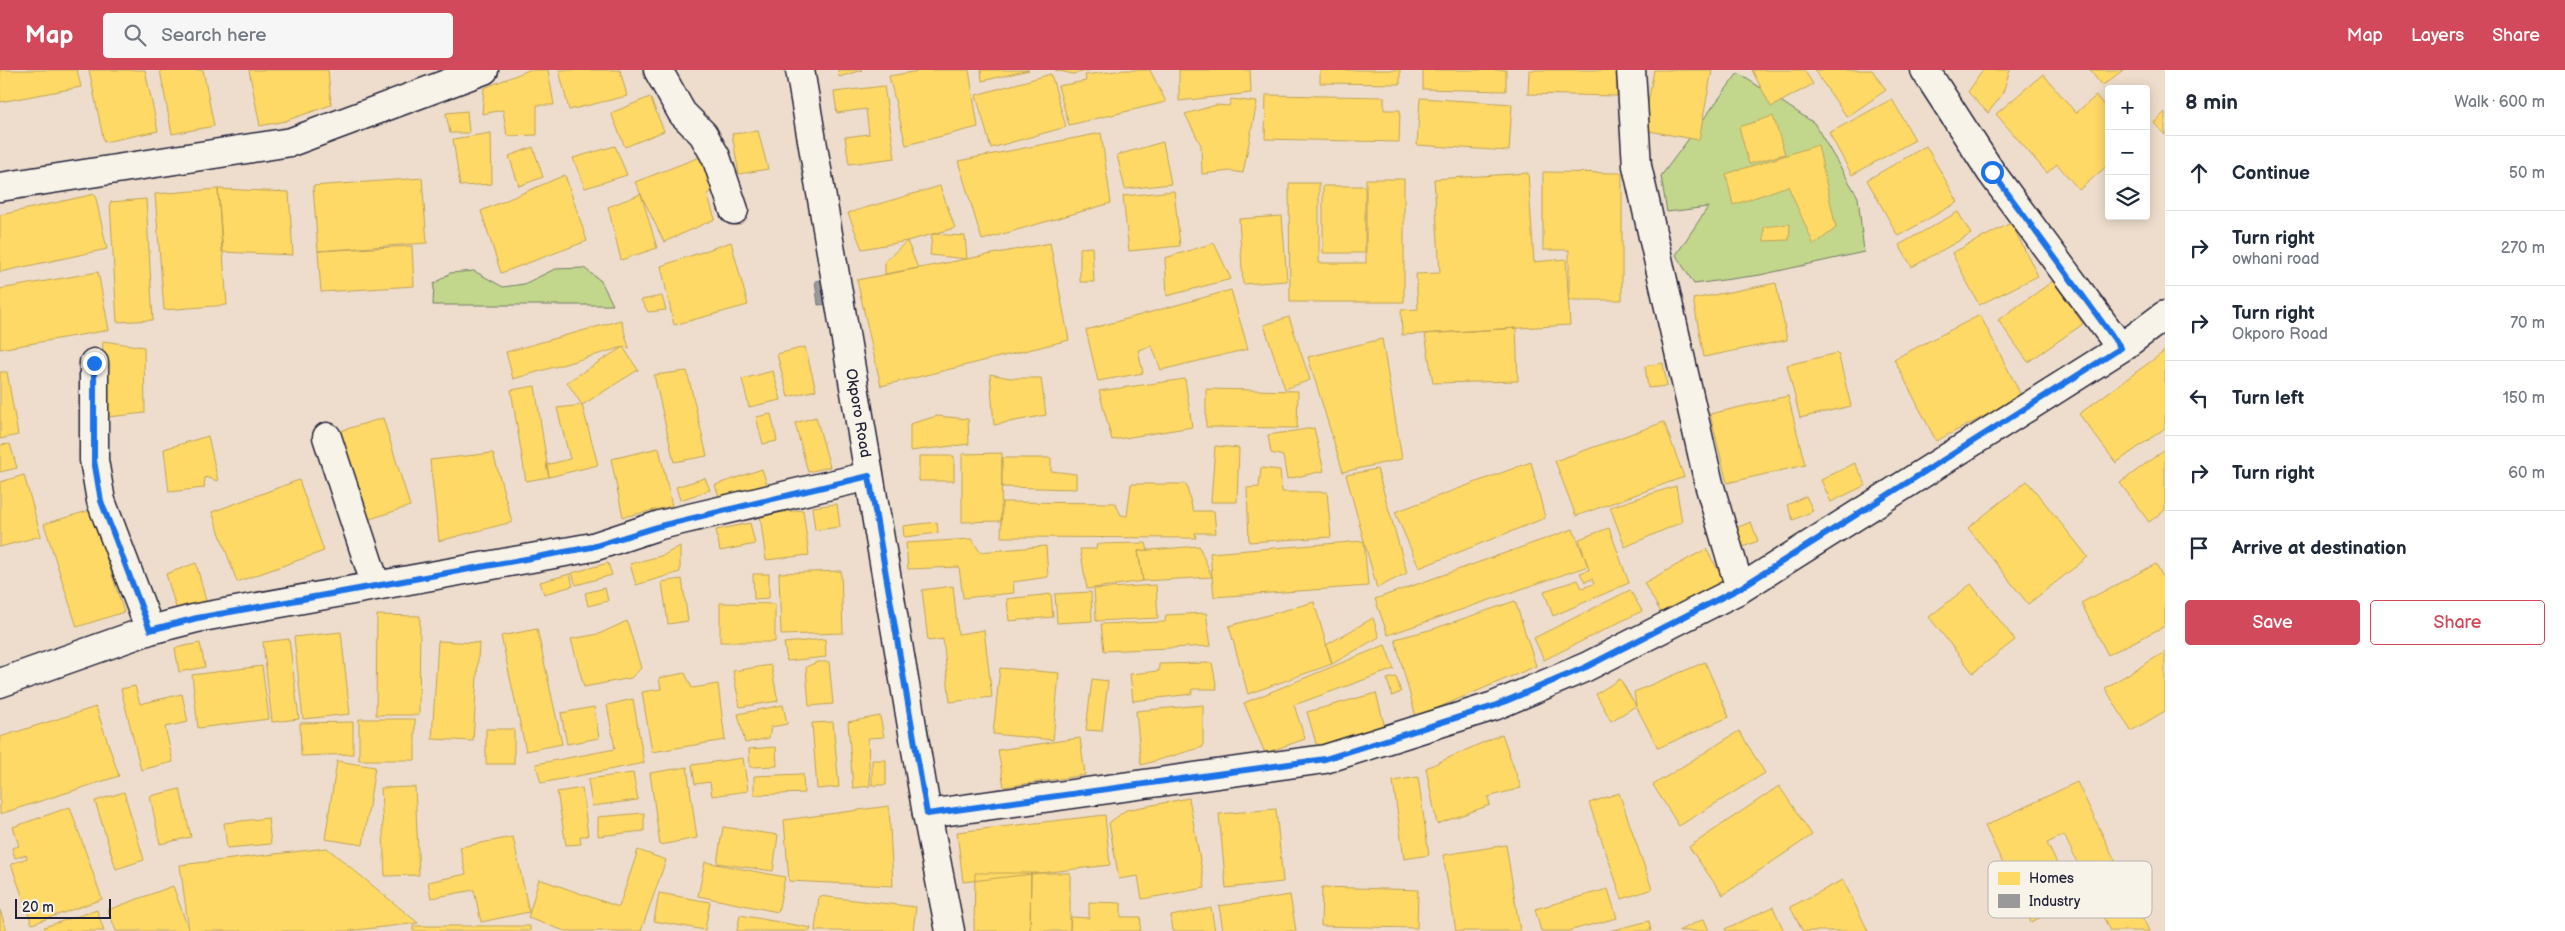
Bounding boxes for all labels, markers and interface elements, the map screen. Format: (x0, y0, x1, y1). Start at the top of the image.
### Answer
search box (103, 13, 453, 58)
text: Map (25, 21, 73, 50)
icon: search (121, 21, 149, 49)
text: Search here (161, 24, 267, 47)
text: Map (2347, 25, 2383, 46)
text: Layers (2411, 25, 2464, 46)
text: Share (2492, 25, 2540, 46)
map controls (2105, 85, 2150, 220)
button: + (2105, 85, 2150, 130)
text: 8 min (2185, 90, 2238, 115)
text: Walk · 600 m (2454, 93, 2545, 112)
button: − (2105, 130, 2150, 175)
icon: ahead (2185, 159, 2213, 187)
route start (1981, 161, 2004, 184)
text: Continue (2232, 162, 2310, 185)
text: 50 m (2509, 164, 2545, 183)
button: layers (2105, 175, 2150, 220)
text: Turn right (2232, 227, 2315, 250)
icon: right (2185, 234, 2213, 262)
text: 270 m (2501, 239, 2545, 258)
text: owhani road (2232, 250, 2320, 269)
text: Turn right (2232, 302, 2315, 325)
icon: right (2185, 309, 2213, 337)
text: 70 m (2510, 314, 2545, 333)
text: Okporo Road (2232, 325, 2328, 344)
route end (83, 352, 106, 375)
street label: Okporo Road (841, 367, 875, 459)
icon: left (2185, 384, 2213, 412)
text: Turn left (2232, 387, 2304, 410)
text: 150 m (2503, 389, 2545, 408)
icon: right (2185, 459, 2213, 487)
text: Turn right (2232, 462, 2315, 485)
text: 60 m (2508, 464, 2545, 483)
icon: arrive (2185, 534, 2213, 562)
text: Arrive at destination (2232, 537, 2407, 560)
button: Save (2185, 600, 2360, 645)
button: Share (2370, 600, 2545, 645)
legend (1988, 861, 2152, 918)
text: Homes (2029, 870, 2074, 887)
text: Industry (2029, 893, 2081, 910)
scale bar (15, 896, 111, 919)
text: 20 m (22, 899, 54, 916)

